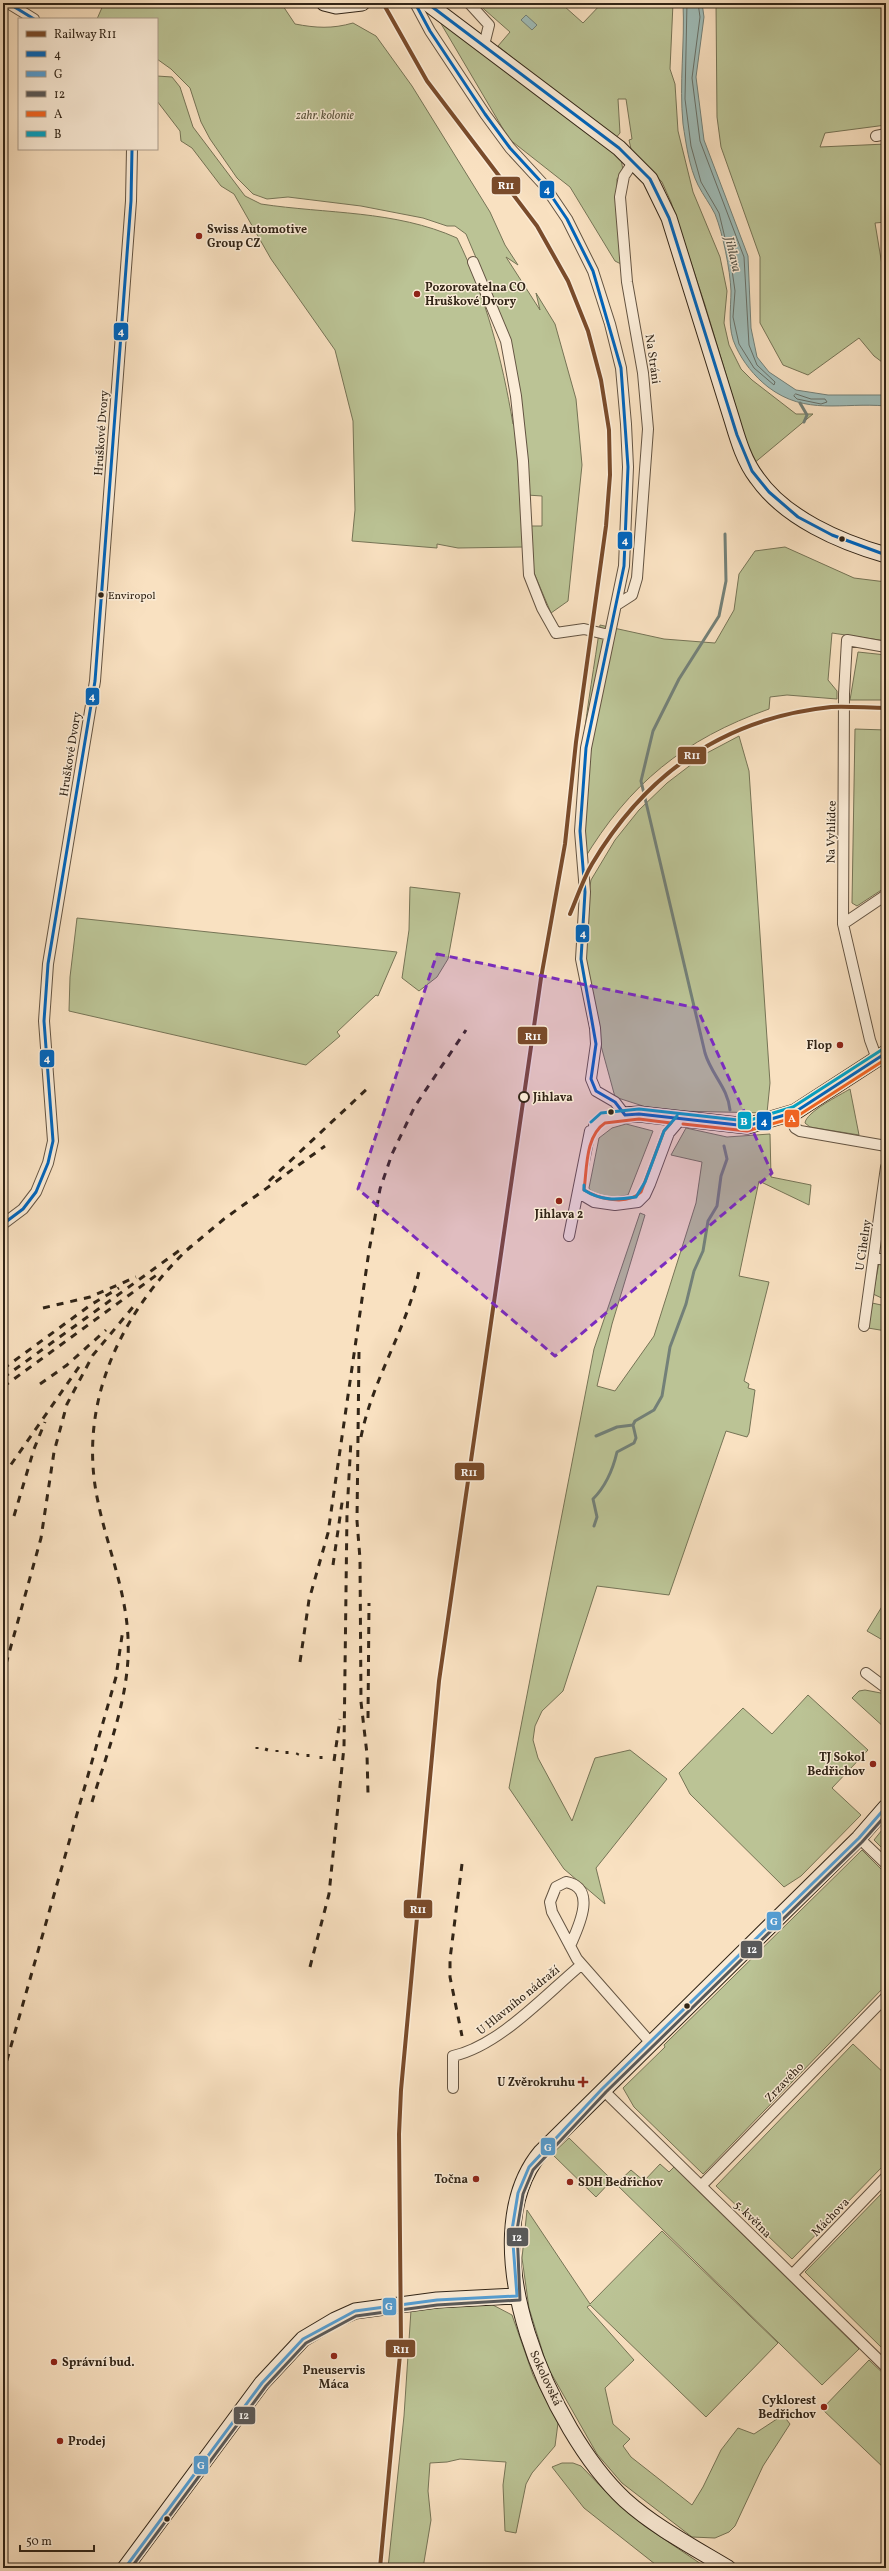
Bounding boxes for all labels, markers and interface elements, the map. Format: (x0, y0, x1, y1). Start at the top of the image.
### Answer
legend (18, 18, 158, 150)
text: Railway R11 (54, 27, 116, 43)
text: 4 (54, 47, 61, 63)
text: G (54, 67, 63, 83)
text: 12 (54, 87, 65, 103)
text: A (54, 107, 63, 123)
park label: zahr. kolonie (295, 108, 354, 124)
text: B (54, 127, 61, 143)
line badge: R11 (491, 176, 521, 195)
text: R11 (498, 179, 514, 194)
line badge: 4 (539, 180, 555, 199)
text: 4 (544, 183, 551, 198)
place label: Swiss Automotive Group CZ (207, 222, 307, 252)
marker: Swiss Automotive Group CZ (194, 231, 204, 241)
water label: Jihlava (719, 233, 745, 274)
place label: Pozorovatelna CO Hruškové Dvory (425, 280, 526, 310)
marker: Pozorovatelna CO Hruškové Dvory (412, 289, 422, 299)
line badge: 4 (113, 322, 129, 341)
text: 4 (118, 325, 125, 340)
street label: Na Stráni (641, 333, 663, 385)
street label: Hruškové Dvory (91, 389, 113, 476)
line badge: 4 (617, 531, 633, 550)
text: 4 (622, 534, 629, 549)
unlabelled marker (837, 534, 847, 544)
place label: Enviropol (108, 589, 156, 604)
marker: Enviropol (96, 590, 106, 600)
line badge: 4 (85, 687, 100, 706)
text: 4 (89, 690, 96, 705)
street label: Hruškové Dvory (56, 710, 86, 798)
line badge: R11 (677, 746, 707, 765)
text: R11 (684, 749, 700, 764)
street label: Na Vyhlídce (823, 800, 841, 864)
line badge: 4 (575, 924, 590, 943)
text: 4 (580, 927, 587, 942)
line badge: R11 (517, 1026, 548, 1045)
text: R11 (525, 1030, 541, 1045)
place label: Flop (807, 1038, 832, 1054)
marker: Flop (835, 1040, 845, 1050)
line badge: 4 (39, 1049, 55, 1068)
text: 4 (44, 1052, 51, 1067)
place label: Jihlava (532, 1090, 573, 1106)
marker: Jihlava (518, 1091, 530, 1103)
unlabelled marker (606, 1107, 616, 1117)
line badge: A (784, 1109, 800, 1128)
line badge: B (737, 1111, 752, 1130)
line badge: 4 (756, 1111, 772, 1131)
text: A (788, 1112, 796, 1127)
text: B (740, 1115, 748, 1130)
text: 4 (761, 1115, 768, 1130)
marker: Jihlava 2 (554, 1196, 564, 1206)
place label: Jihlava 2 (534, 1207, 583, 1223)
street label: U Cihelny (852, 1218, 876, 1272)
line badge: R11 (454, 1462, 485, 1481)
text: R11 (461, 1466, 477, 1481)
place label: TJ Sokol Bedřichov (807, 1750, 865, 1780)
marker: TJ Sokol Bedřichov (868, 1759, 878, 1769)
line badge: R11 (403, 1899, 433, 1919)
text: R11 (410, 1903, 426, 1918)
line badge: G (766, 1911, 782, 1931)
text: G (770, 1915, 778, 1930)
line badge: 12 (740, 1940, 763, 1959)
text: 12 (747, 1943, 757, 1958)
street label: U Hlavního nádraží (474, 1962, 564, 2039)
unlabelled marker (682, 2001, 692, 2011)
street label: Zrzavého (762, 2059, 808, 2106)
place label: U Zvěrokruhu (497, 2075, 576, 2091)
marker: U Zvěrokruhu (578, 2077, 588, 2087)
line badge: G (540, 2137, 556, 2156)
text: G (544, 2141, 552, 2156)
place label: Točna (434, 2172, 468, 2188)
marker: Točna (471, 2174, 481, 2184)
place label: SDH Bedřichov (578, 2175, 663, 2191)
marker: SDH Bedřichov (565, 2177, 575, 2187)
street label: Máchova (808, 2195, 853, 2240)
street label: 5. května (730, 2197, 775, 2242)
line badge: 12 (506, 2227, 529, 2247)
text: 12 (512, 2231, 522, 2246)
line badge: G (382, 2297, 397, 2316)
text: G (385, 2300, 393, 2315)
line badge: R11 (385, 2339, 416, 2358)
text: R11 (393, 2343, 409, 2358)
street label: Sokolovská (525, 2348, 565, 2409)
marker: Pneuservis Máca (329, 2351, 339, 2361)
place label: Správní bud. (62, 2355, 135, 2371)
marker: Správní bud. (49, 2357, 59, 2367)
place label: Pneuservis Máca (303, 2363, 366, 2393)
place label: Cyklorest Bedřichov (758, 2393, 816, 2423)
marker: Cyklorest Bedřichov (819, 2402, 829, 2412)
line badge: 12 (233, 2406, 256, 2425)
text: 12 (239, 2409, 249, 2424)
place label: Prodej (68, 2434, 106, 2450)
marker: Prodej (55, 2436, 65, 2446)
line badge: G (193, 2455, 209, 2475)
text: G (197, 2459, 205, 2474)
unlabelled marker (162, 2514, 172, 2524)
scale bar (20, 2527, 94, 2553)
text: 50 m (26, 2534, 52, 2550)

